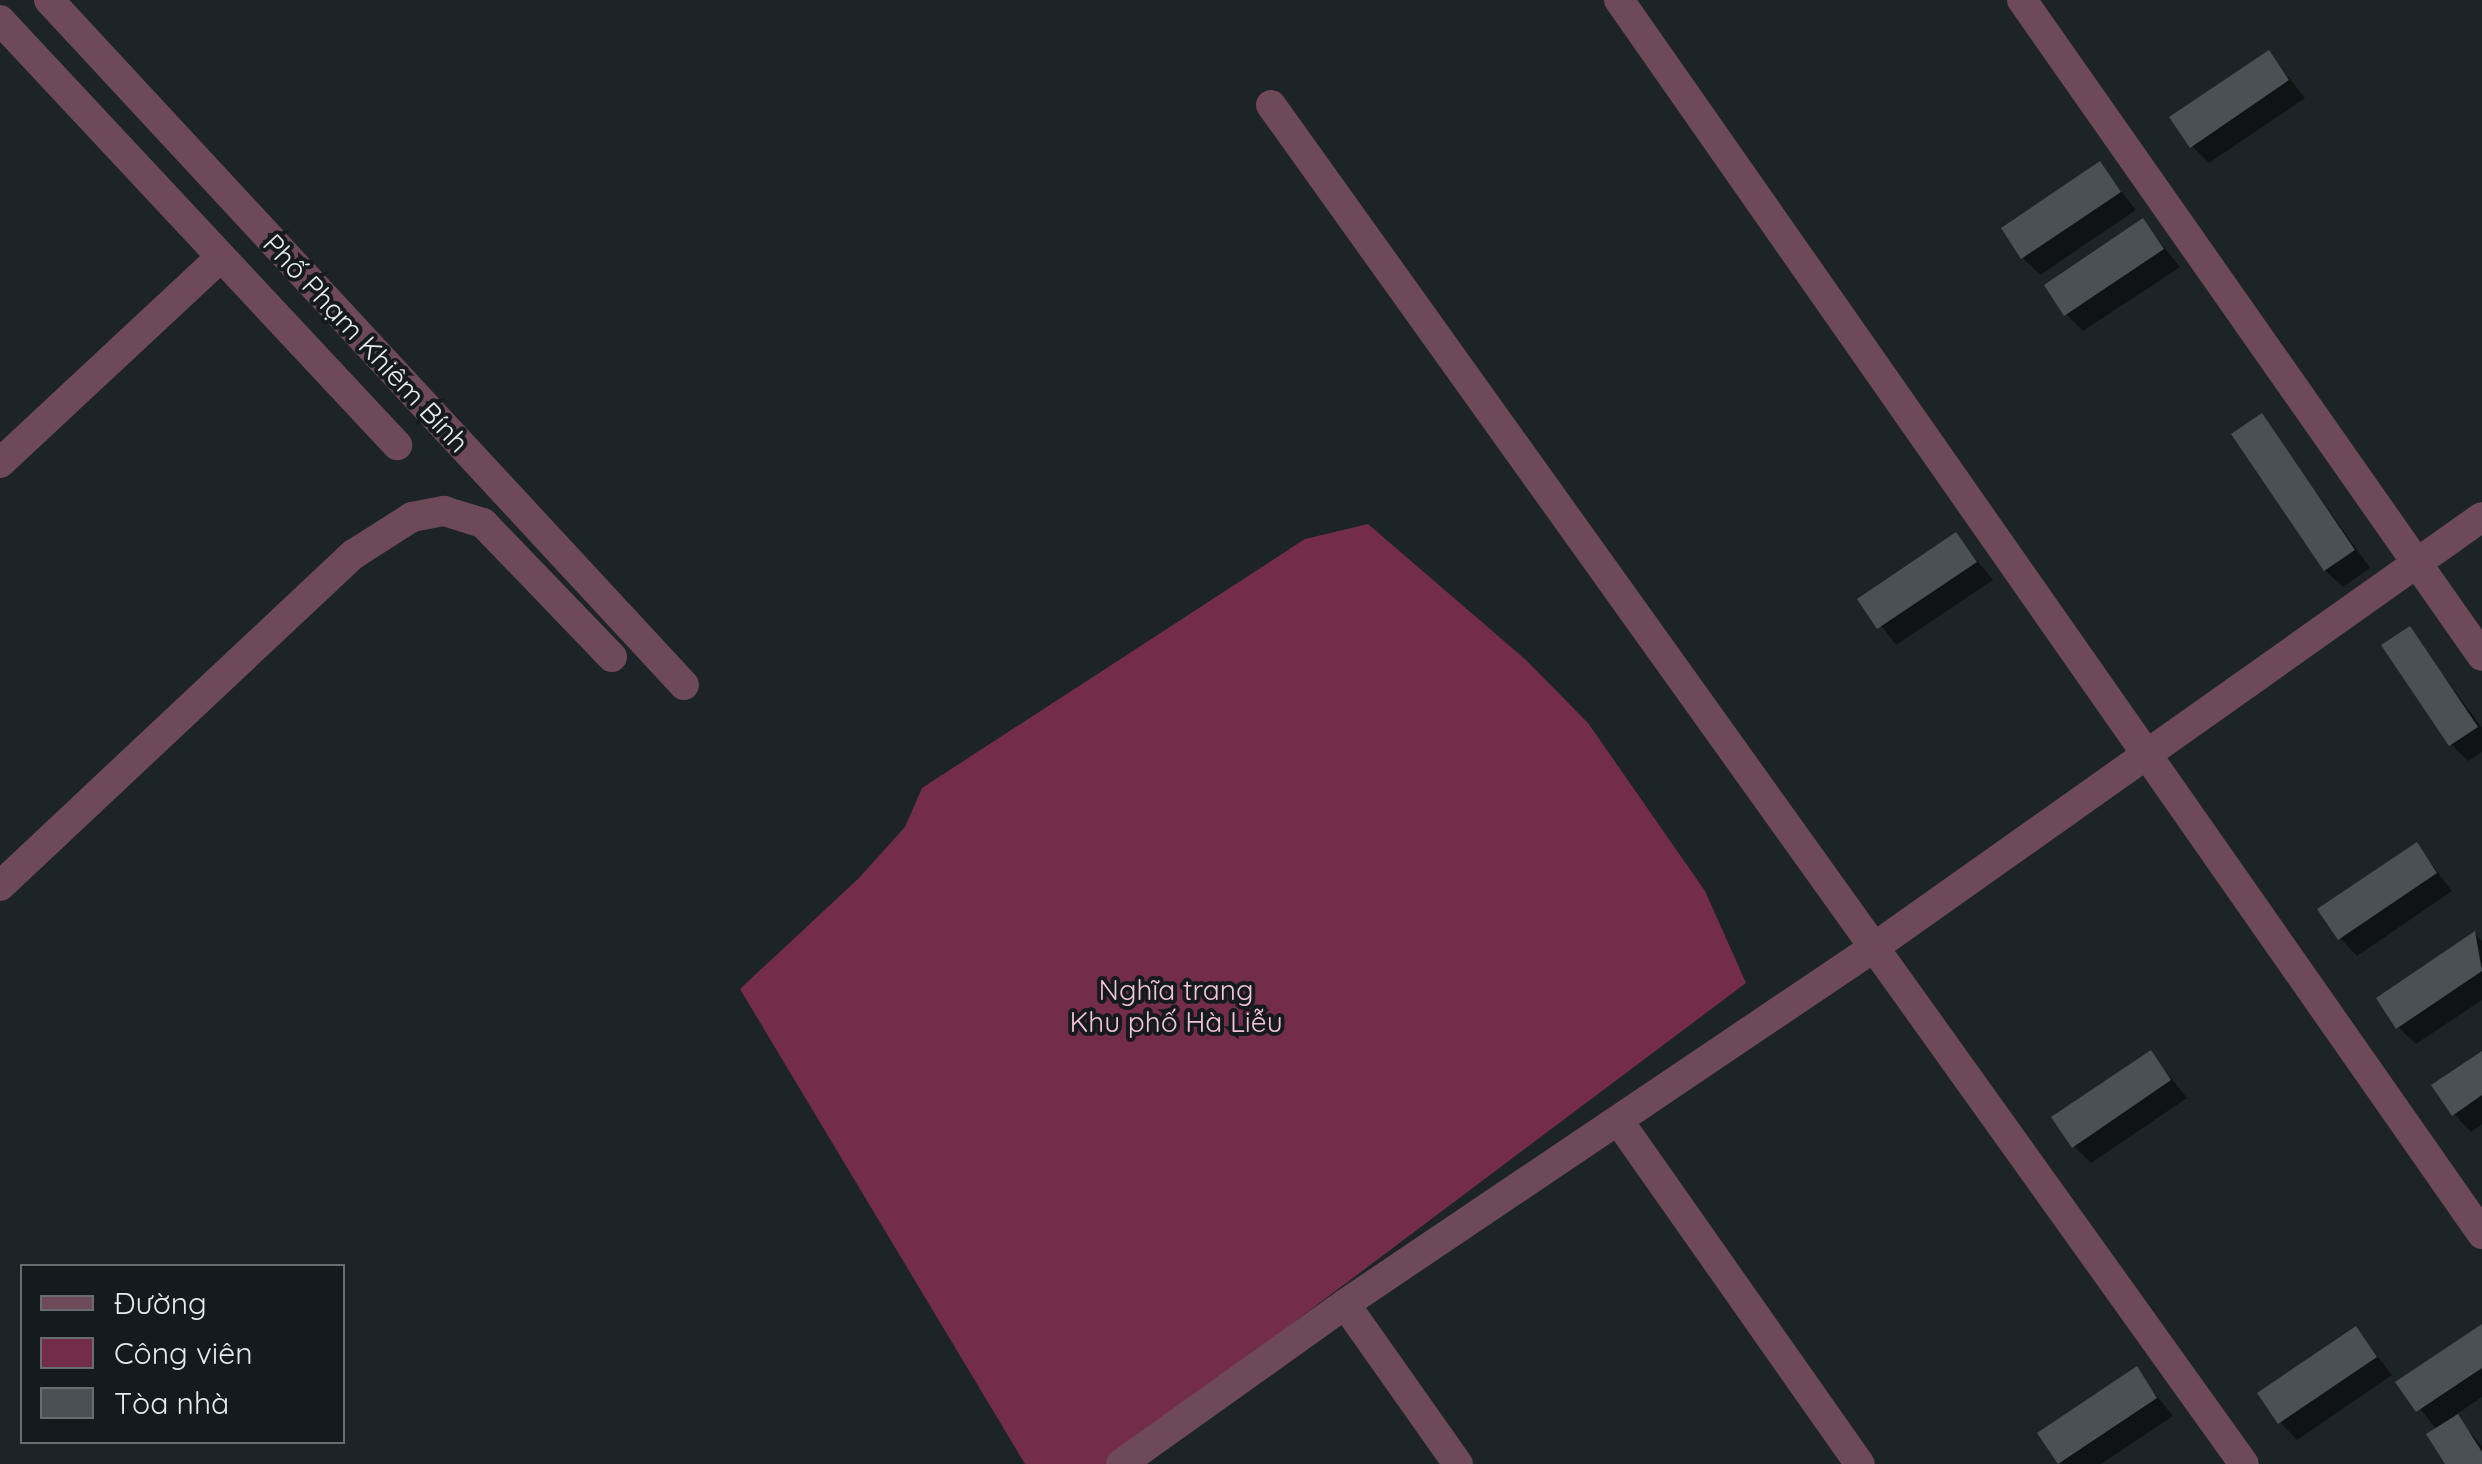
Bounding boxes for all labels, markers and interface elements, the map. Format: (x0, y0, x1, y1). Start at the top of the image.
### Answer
street label: Phố Phạm Khiêm Bính (256, 227, 476, 459)
park label: Nghĩa trang Khu phố Hà Liễu (1069, 973, 1283, 1039)
legend (20, 1264, 345, 1444)
text: Đường (114, 1284, 207, 1322)
text: Công viên (114, 1334, 253, 1372)
text: Tòa nhà (114, 1384, 229, 1422)

